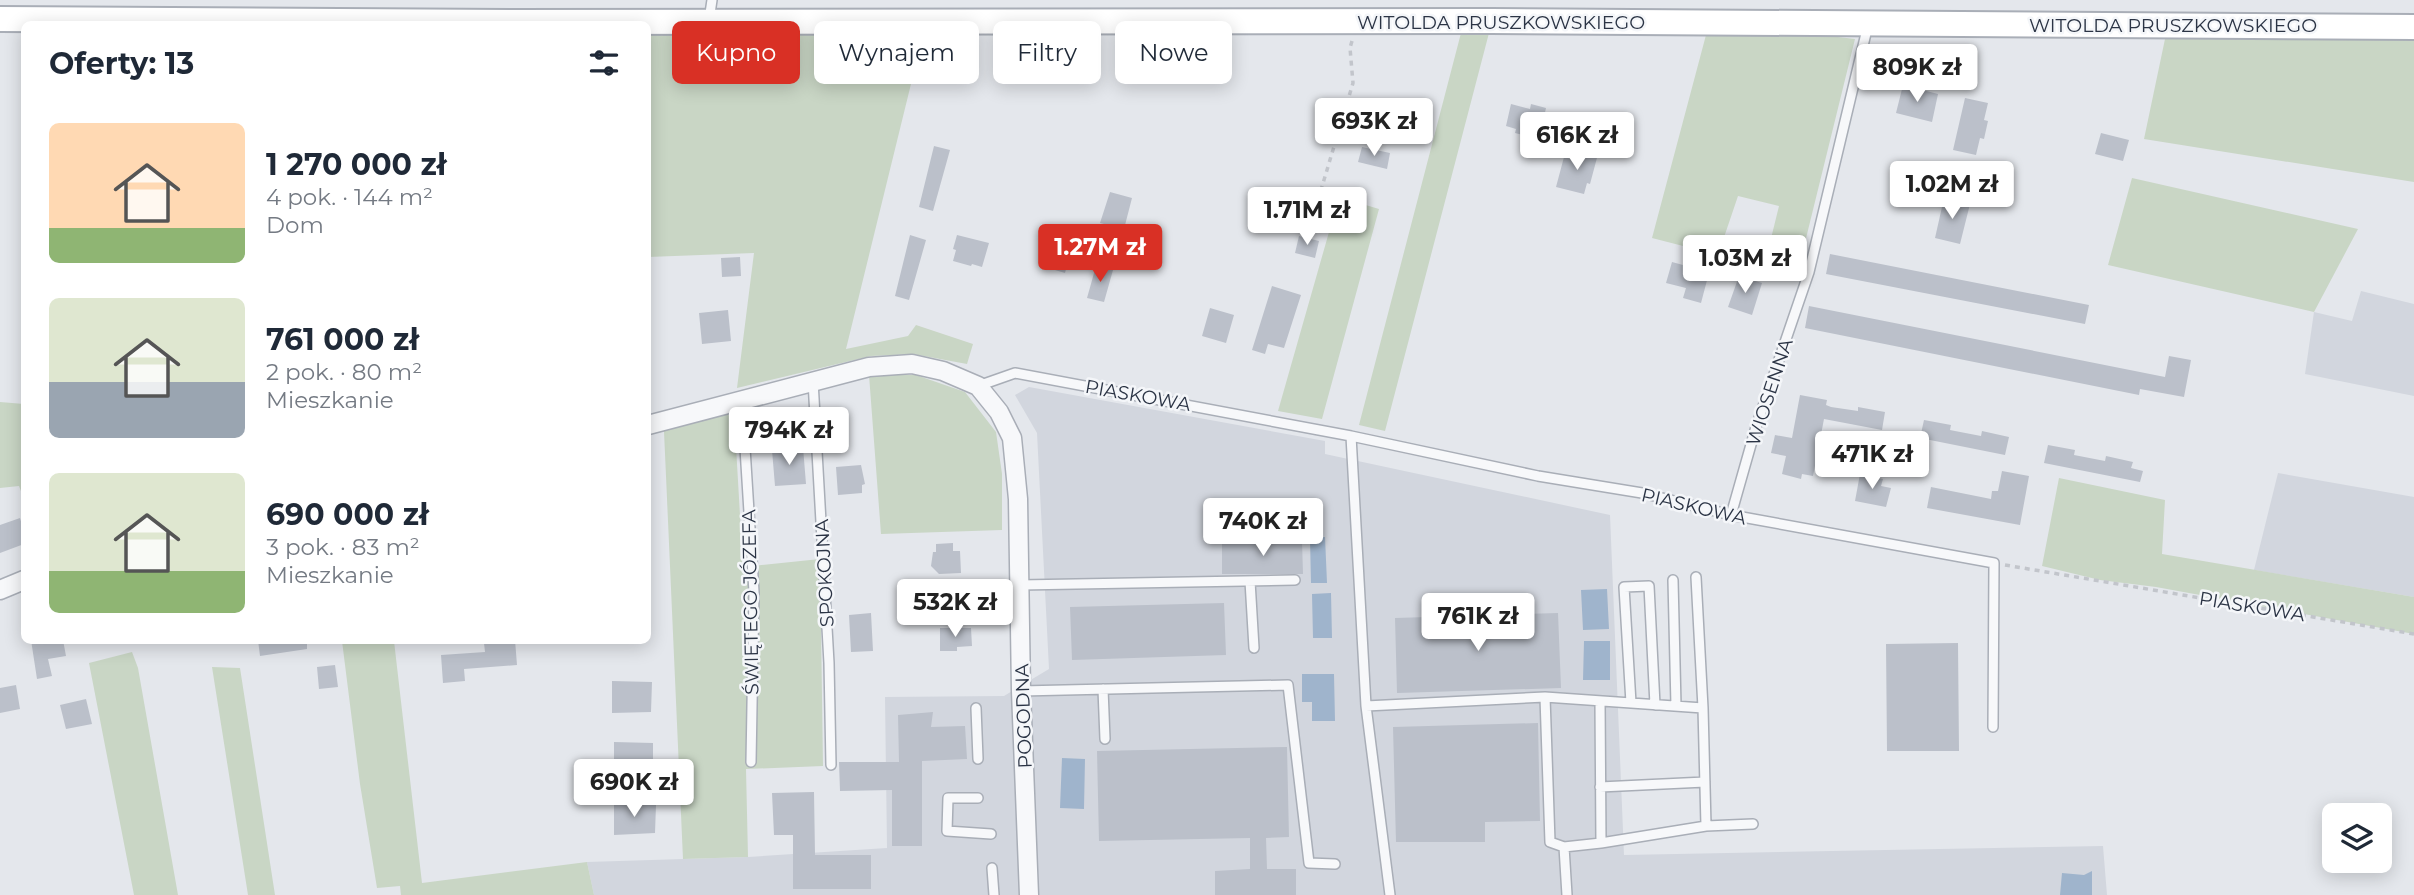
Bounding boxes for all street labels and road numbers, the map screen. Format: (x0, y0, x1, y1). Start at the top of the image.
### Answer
street label: WITOLDA PRUSZKOWSKIEGO (1357, 11, 1645, 34)
street label: WITOLDA PRUSZKOWSKIEGO (2029, 14, 2317, 37)
street label: WIOSENNA (1741, 335, 1798, 449)
street label: PIASKOWA (1083, 375, 1193, 416)
street label: PIASKOWA (1639, 483, 1749, 530)
street label: ŚWIĘTEGO JÓZEFA (737, 509, 764, 695)
street label: SPOKOJNA (810, 518, 839, 628)
street label: PIASKOWA (2197, 587, 2307, 626)
street label: POGODNA (1010, 663, 1037, 769)

